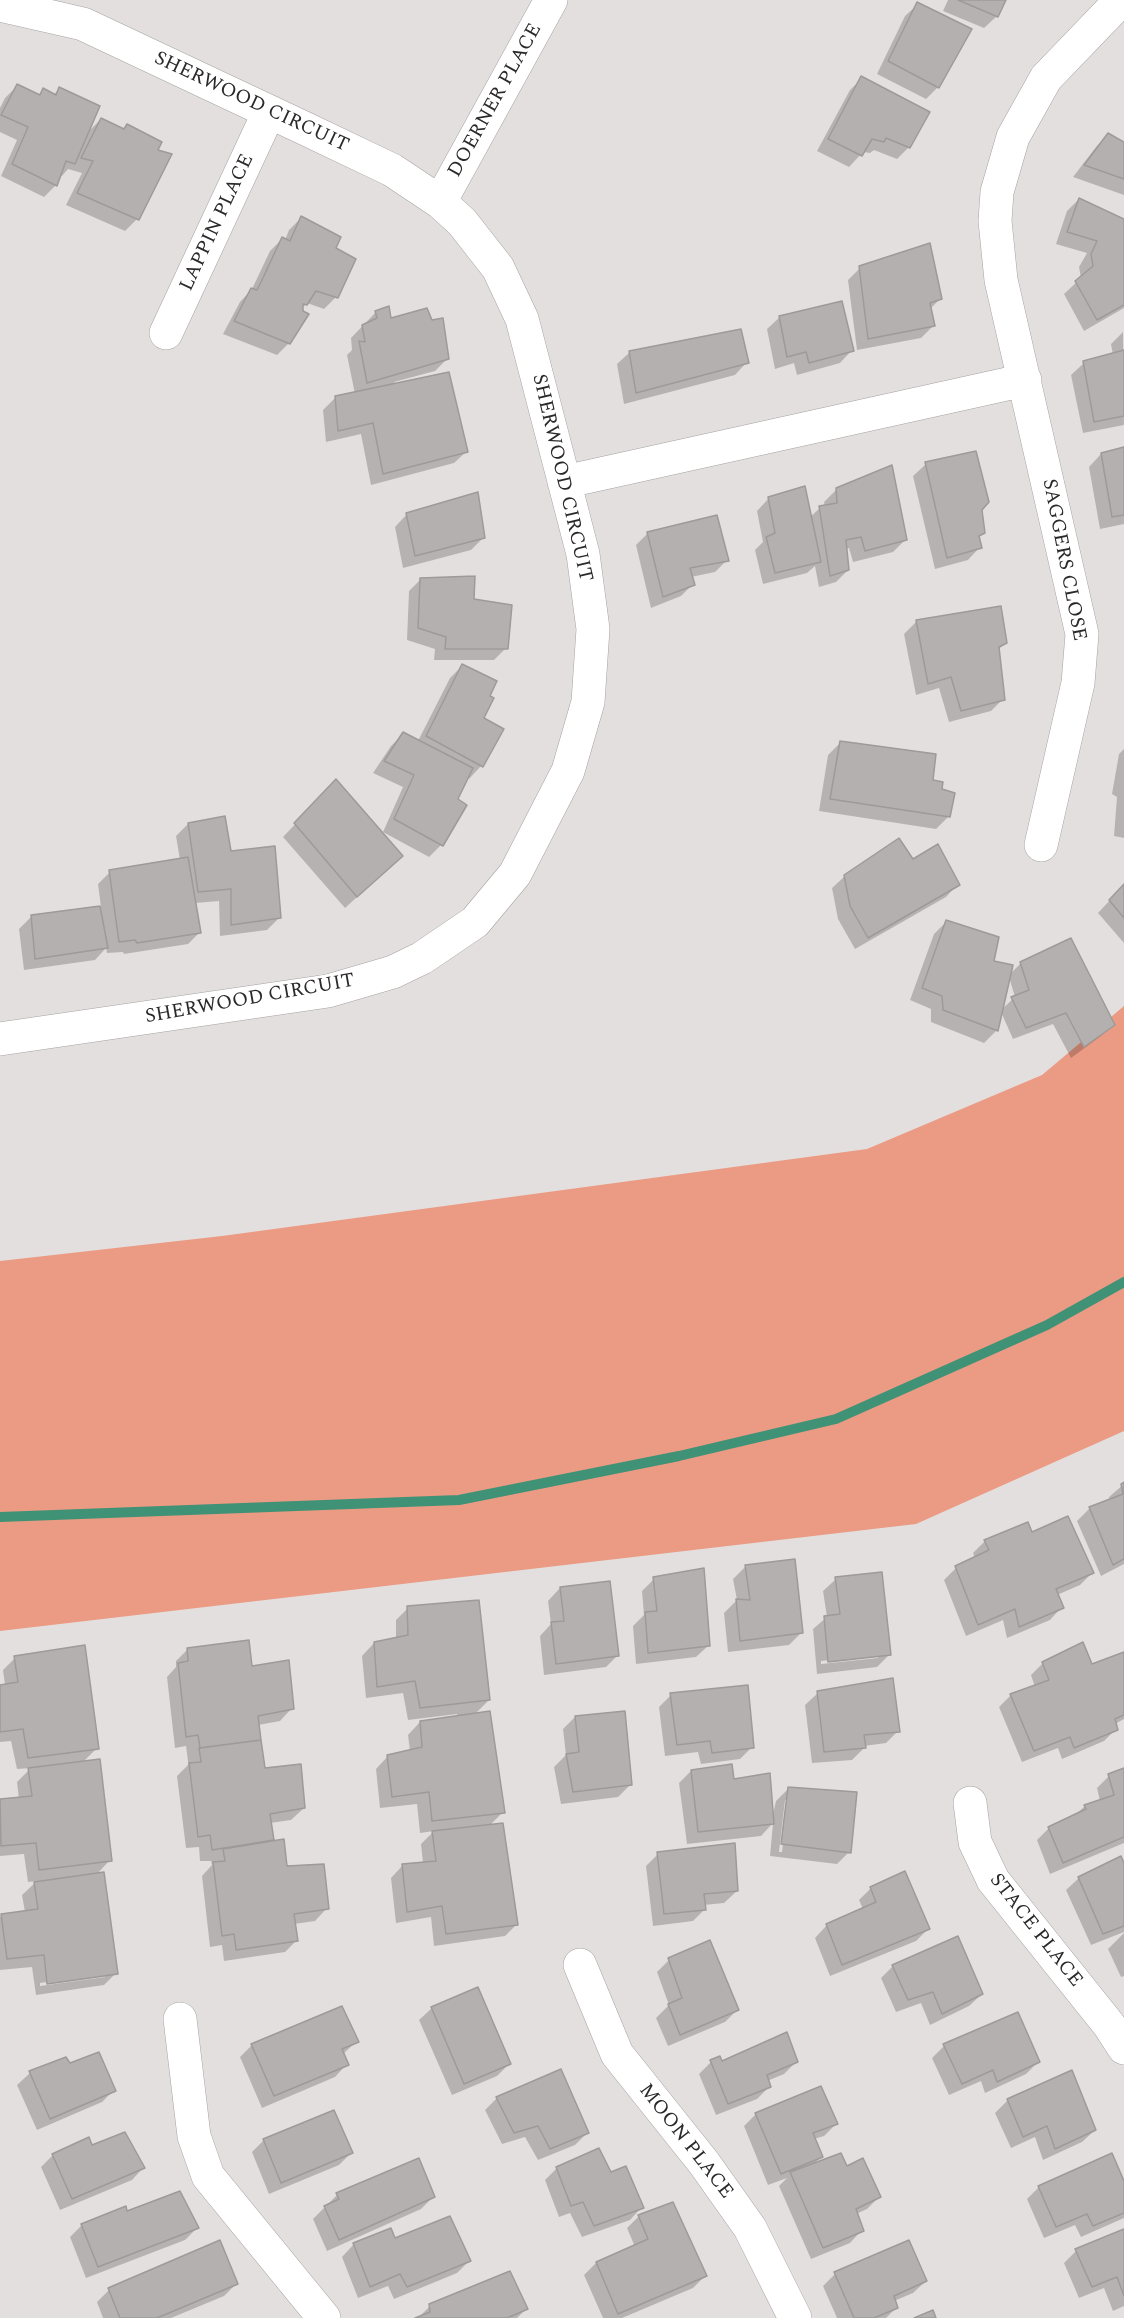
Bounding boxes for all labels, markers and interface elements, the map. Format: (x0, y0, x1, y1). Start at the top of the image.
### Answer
street label: DOERNER PLACE (444, 20, 548, 182)
street label: SHERWOOD CIRCUIT (150, 47, 352, 159)
street label: LAPPIN PLACE (176, 151, 260, 295)
street label: SHERWOOD CIRCUIT (525, 372, 597, 584)
street label: SAGGERS CLOSE (1036, 477, 1090, 643)
street label: SHERWOOD CIRCUIT (143, 970, 357, 1030)
street label: STACE PLACE (983, 1869, 1087, 1993)
street label: MOON PLACE (633, 2080, 737, 2204)

